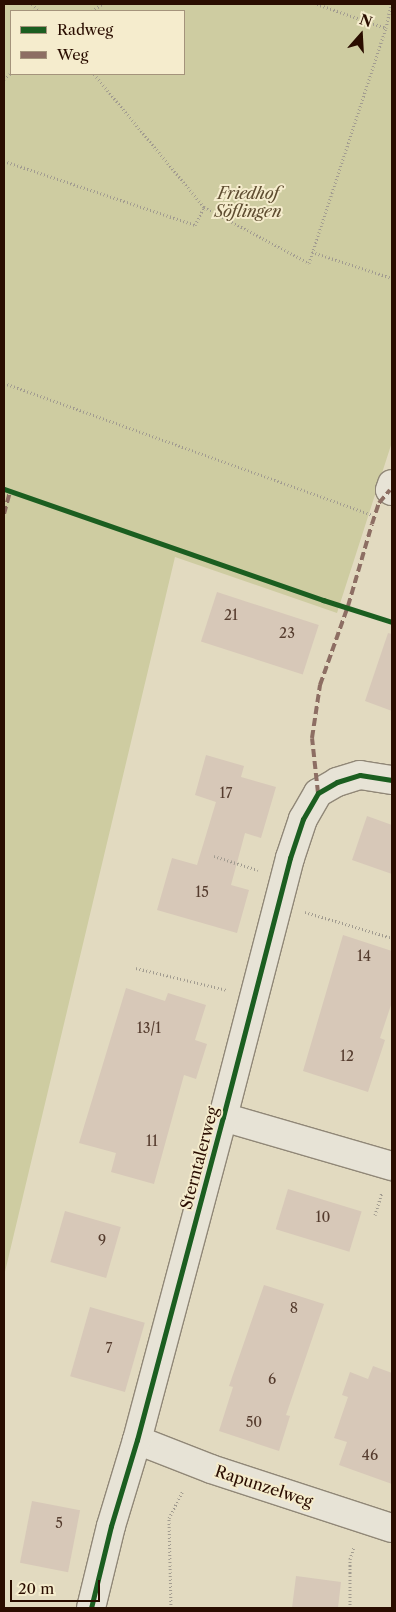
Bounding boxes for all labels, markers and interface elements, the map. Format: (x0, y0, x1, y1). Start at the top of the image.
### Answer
legend (10, 10, 185, 75)
north arrow (336, 10, 386, 60)
text: N (357, 10, 375, 31)
text: Radweg (57, 20, 113, 39)
text: Weg (57, 45, 88, 64)
park label: Friedhof Söflingen (214, 183, 282, 221)
house number: 21 (224, 607, 238, 623)
house number: 23 (279, 625, 295, 641)
house number: 17 (220, 785, 232, 801)
house number: 15 (195, 884, 209, 900)
house number: 14 (357, 948, 371, 964)
house number: 13/1 (137, 1020, 161, 1036)
house number: 12 (340, 1048, 354, 1064)
street label: Sterntalerweg (176, 1104, 222, 1212)
house number: 11 (146, 1133, 158, 1149)
house number: 10 (316, 1209, 330, 1225)
house number: 9 (98, 1232, 106, 1248)
house number: 8 (290, 1300, 298, 1316)
house number: 7 (106, 1340, 112, 1356)
house number: 6 (268, 1371, 276, 1387)
house number: 50 (246, 1414, 262, 1430)
house number: 46 (362, 1447, 378, 1463)
street label: Rapunzelweg (213, 1461, 315, 1511)
house number: 5 (55, 1515, 63, 1531)
scale bar (12, 1570, 102, 1602)
text: 20 m (18, 1579, 54, 1598)

